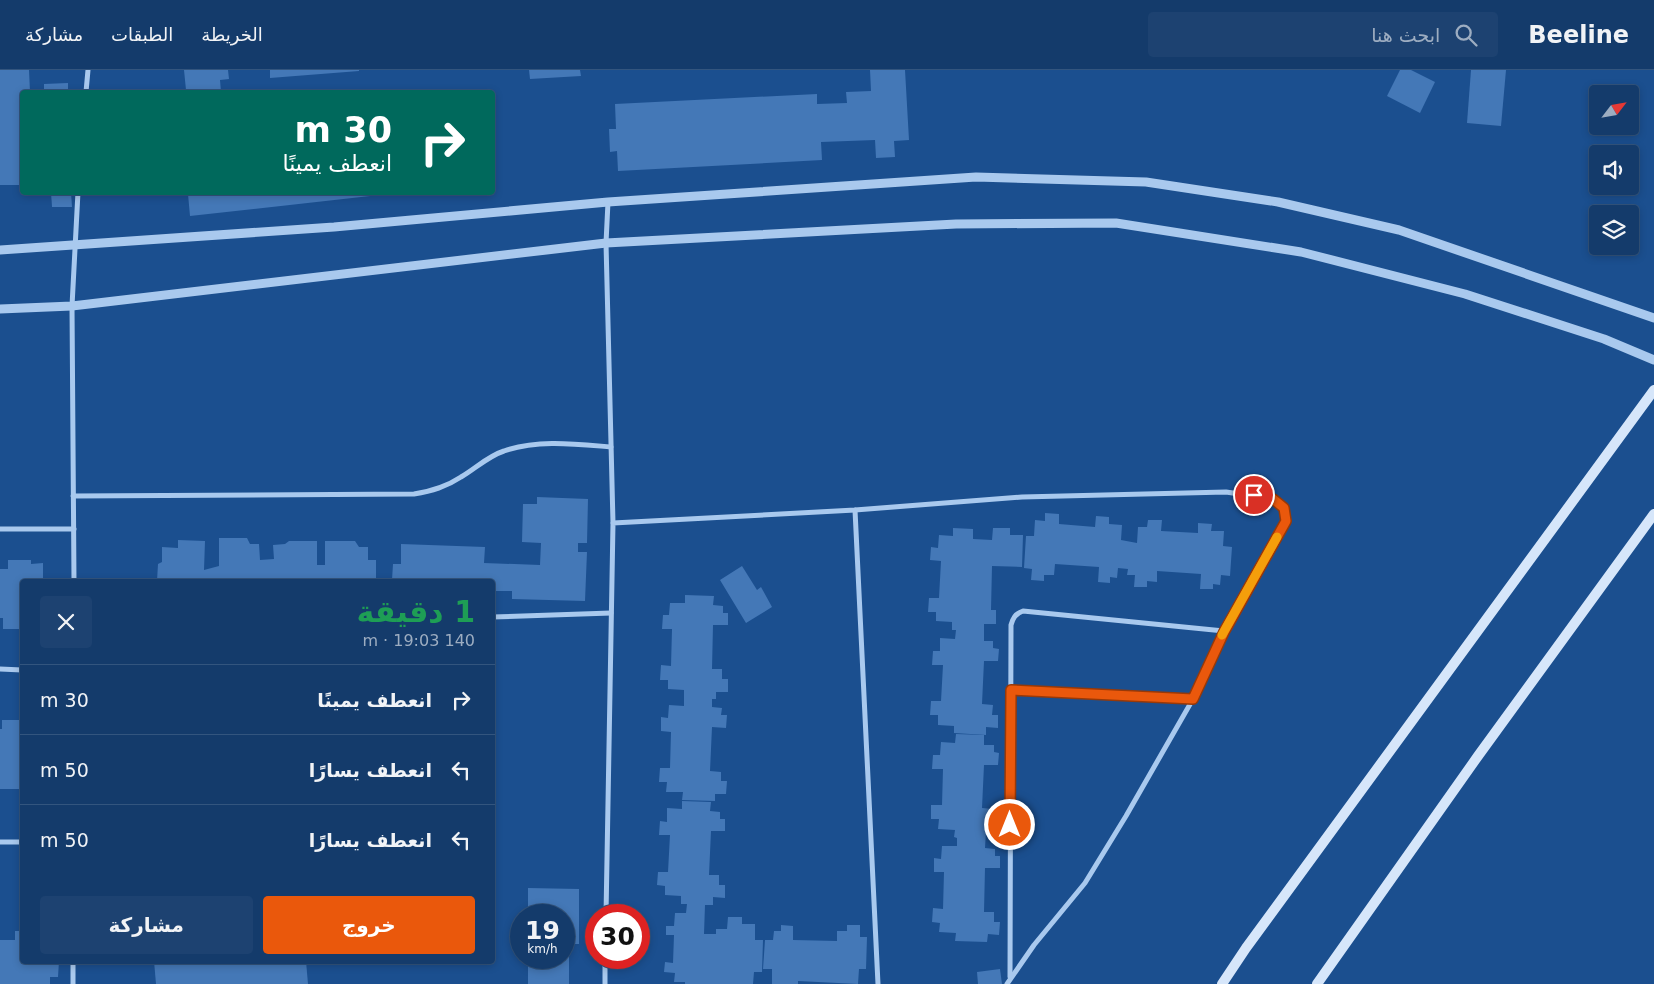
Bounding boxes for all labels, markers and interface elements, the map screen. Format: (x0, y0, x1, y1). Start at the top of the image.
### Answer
search box (1148, 12, 1498, 57)
icon: search (1452, 21, 1480, 49)
text: Beeline (1528, 21, 1629, 49)
text: مشاركة (25, 24, 83, 45)
text: الطبقات (111, 24, 173, 45)
text: الخريطة (201, 24, 263, 45)
text: ابحث هنا (1371, 24, 1440, 46)
north arrow (1589, 85, 1639, 135)
map controls (1589, 85, 1639, 255)
text: 30 m (295, 110, 392, 150)
icon: right (410, 110, 475, 175)
button: sound (1589, 145, 1639, 195)
text: انعطف يمينًا (283, 151, 392, 176)
button: layers (1589, 205, 1639, 255)
pin (1233, 474, 1275, 516)
icon: arrive (1240, 481, 1268, 509)
text: 1 دقيقة (357, 594, 475, 629)
button: close (40, 596, 92, 648)
text: 140 m · 19:03 (362, 631, 475, 650)
icon: right (447, 686, 475, 714)
text: 30 m (40, 689, 89, 711)
text: انعطف يمينًا (317, 689, 432, 711)
icon: left (447, 756, 475, 784)
text: 50 m (40, 759, 89, 781)
text: انعطف يسارًا (309, 759, 432, 781)
position arrow (983, 798, 1035, 850)
icon: left (447, 826, 475, 854)
text: 50 m (40, 829, 89, 851)
text: انعطف يسارًا (309, 829, 432, 851)
button: مشاركة (40, 896, 253, 954)
button: خروج (263, 896, 475, 954)
speed limit sign: 30 (585, 904, 650, 969)
text: 19 (525, 916, 560, 945)
text: km/h (527, 942, 558, 956)

